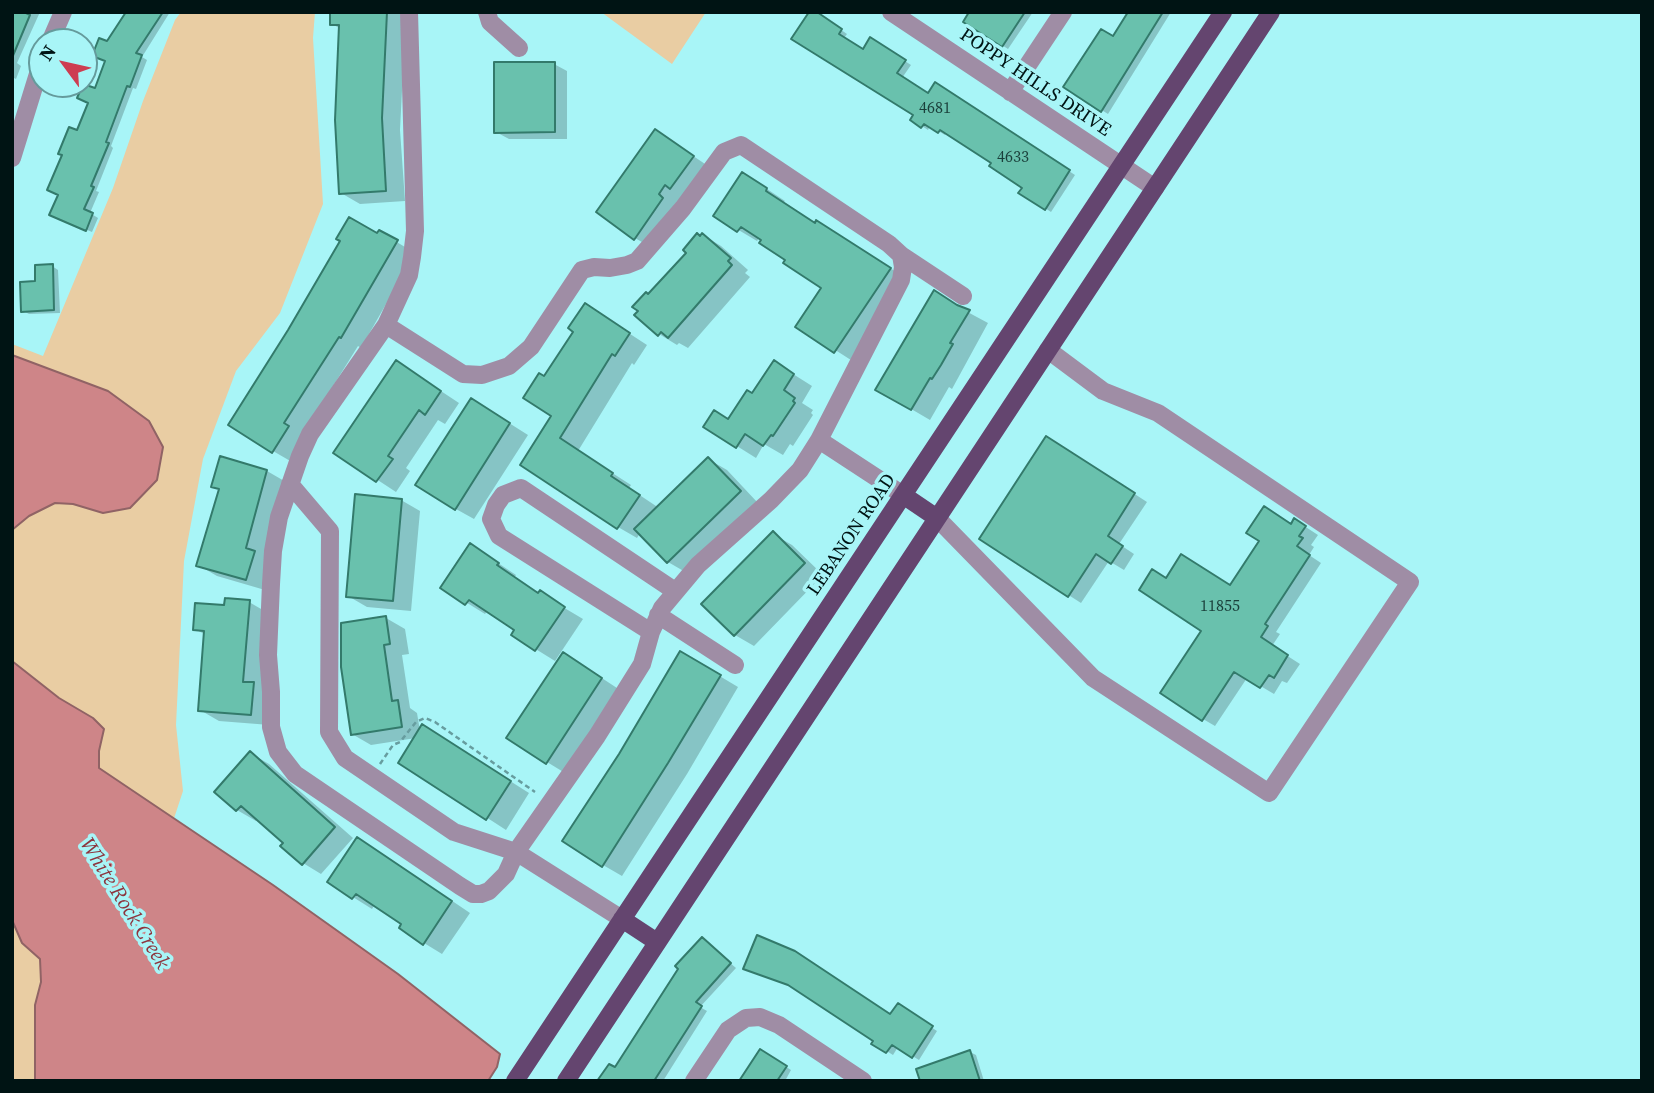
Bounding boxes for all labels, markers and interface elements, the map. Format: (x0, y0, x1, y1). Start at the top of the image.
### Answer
street label: POPPY HILLS DRIVE (955, 24, 1115, 142)
north arrow (28, 28, 98, 98)
text: N (32, 40, 62, 66)
house number: 4681 (919, 99, 951, 119)
house number: 4633 (997, 148, 1029, 168)
street label: LEBANON ROAD (803, 470, 901, 600)
house number: 11855 (1200, 597, 1240, 617)
water label: White Rock Creek (74, 834, 174, 974)

